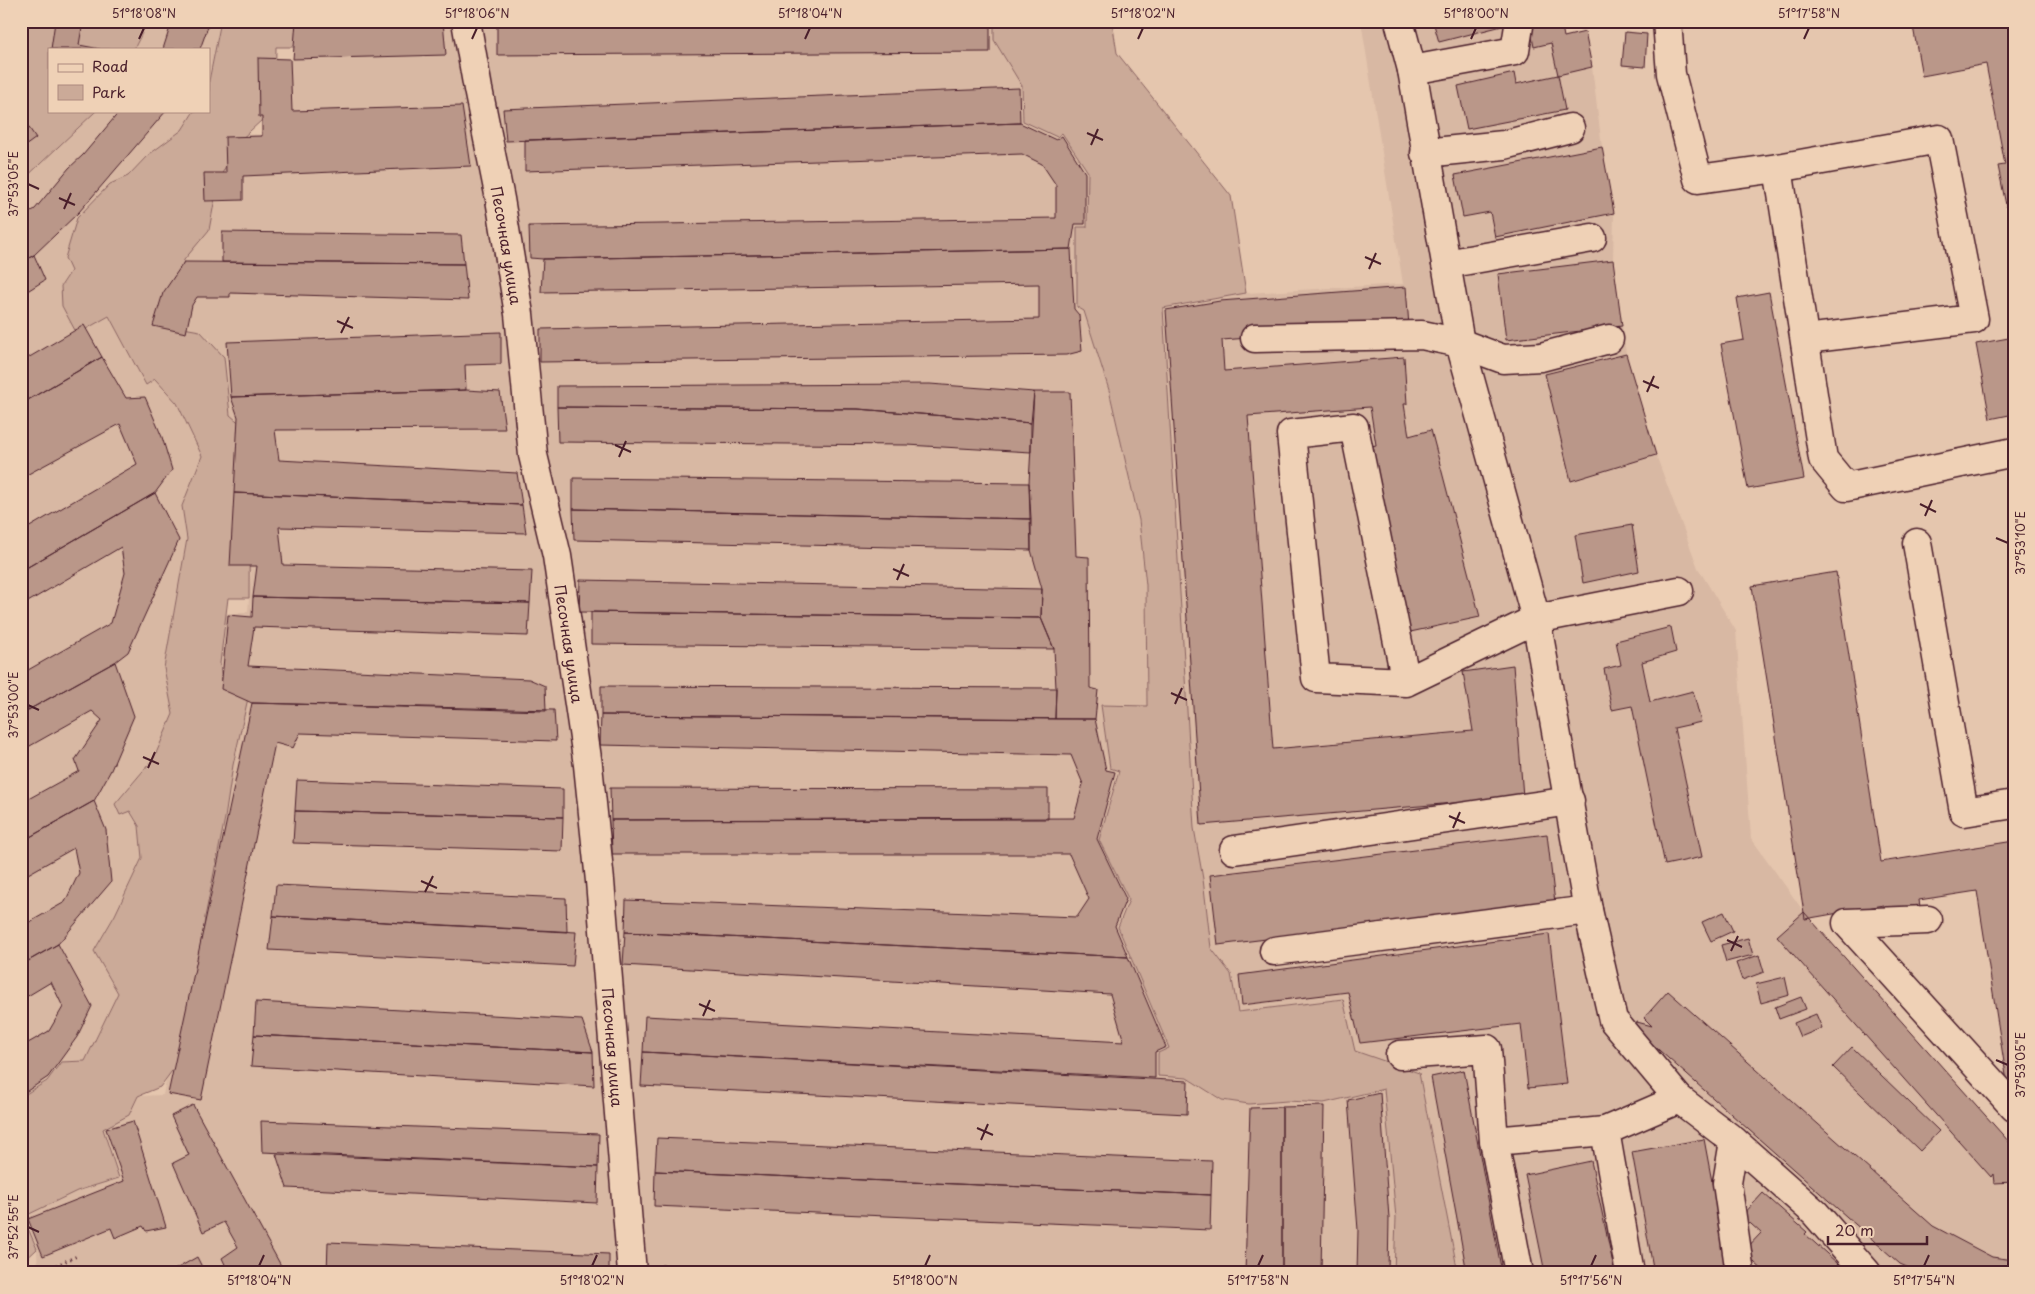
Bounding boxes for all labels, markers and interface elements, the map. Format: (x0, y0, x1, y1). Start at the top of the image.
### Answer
text: 51°18'08"N (112, 4, 176, 22)
text: 51°18'06"N (444, 4, 510, 22)
text: 51°18'04"N (778, 4, 842, 22)
text: 51°18'02"N (1111, 4, 1175, 22)
text: 51°18'00"N (1443, 4, 1509, 22)
text: 51°17'58"N (1778, 4, 1840, 22)
legend (48, 48, 210, 112)
text: Road (92, 54, 128, 77)
text: Park (92, 80, 126, 103)
text: 37°53'05"E (4, 151, 22, 217)
street label: Песочная улица (486, 184, 529, 307)
text: 37°53'10"E (2011, 511, 2029, 575)
street label: Песочная улица (550, 583, 590, 705)
text: 37°53'00"E (4, 671, 22, 739)
street label: Песочная улица (597, 987, 630, 1108)
text: 37°53'05"E (2011, 1032, 2029, 1098)
text: 37°52'55"E (4, 1194, 22, 1260)
scale bar (1828, 1214, 1926, 1246)
text: 20 m (1835, 1218, 1874, 1241)
text: 51°18'04"N (227, 1271, 291, 1289)
text: 51°18'02"N (560, 1271, 624, 1289)
text: 51°18'00"N (892, 1271, 958, 1289)
text: 51°17'58"N (1227, 1271, 1289, 1289)
text: 51°17'56"N (1560, 1271, 1622, 1289)
text: 51°17'54"N (1893, 1271, 1955, 1289)

